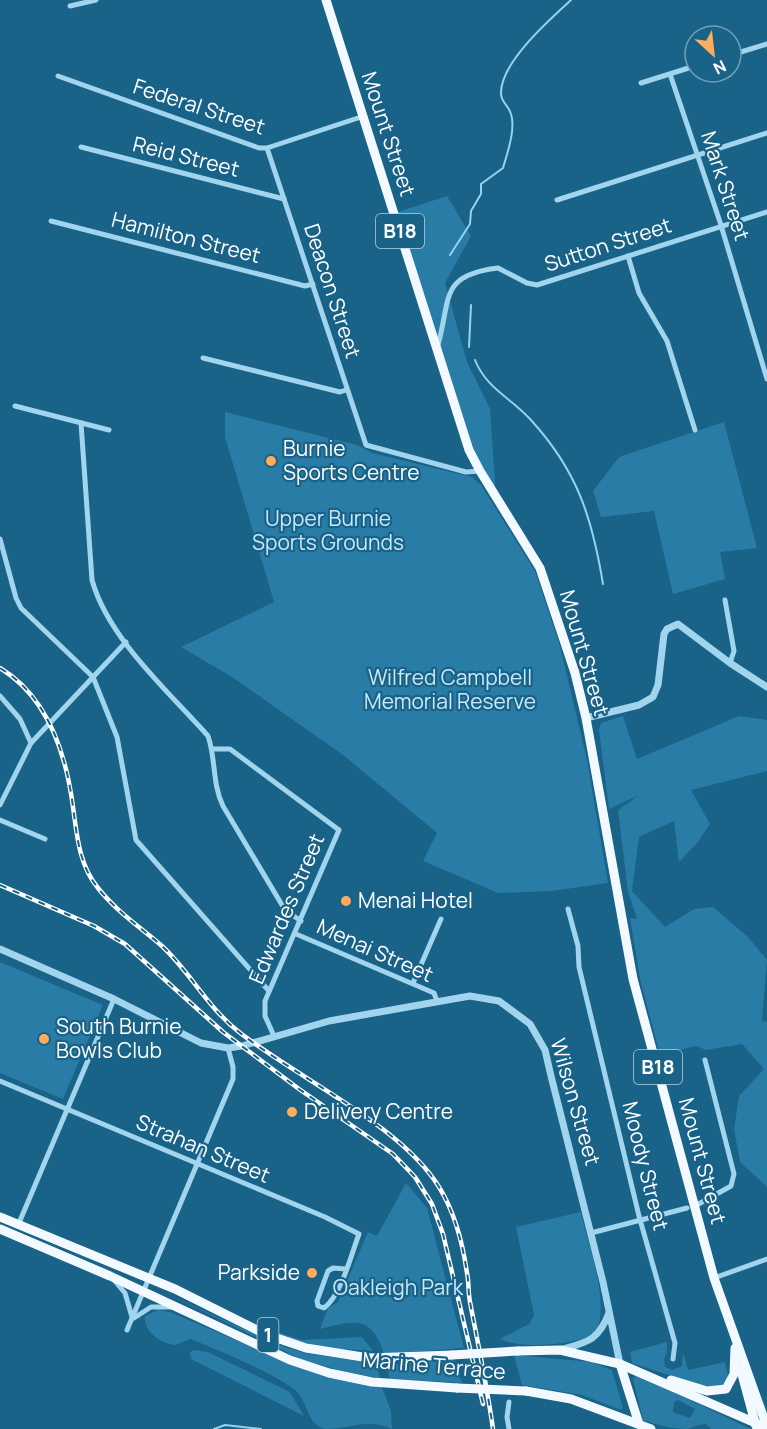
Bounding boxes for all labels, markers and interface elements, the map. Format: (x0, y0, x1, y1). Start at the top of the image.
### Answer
north arrow (683, 24, 743, 84)
text: N (710, 55, 730, 80)
street label: Mount Street (356, 68, 422, 200)
street label: Federal Street (130, 72, 269, 141)
street label: Mark Street (695, 128, 757, 244)
street label: Reid Street (130, 129, 242, 183)
street label: Hamilton Street (109, 205, 264, 269)
street label: Sutton Street (541, 210, 675, 278)
road number: B18 (376, 214, 424, 248)
street label: Deacon Street (298, 220, 368, 362)
place label: Burnie Sports Centre (283, 434, 420, 486)
marker: Burnie Sports Centre (264, 454, 278, 468)
park label: Upper Burnie Sports Grounds (252, 504, 404, 556)
street label: Mount Street (554, 587, 616, 719)
park label: Wilfred Campbell Memorial Reserve (364, 663, 536, 715)
street label: Edwardes Street (242, 829, 330, 988)
place label: Menai Hotel (358, 886, 473, 914)
marker: Menai Hotel (339, 894, 353, 908)
street label: Menai Street (313, 912, 438, 988)
place label: South Burnie Bowls Club (56, 1012, 182, 1064)
marker: South Burnie Bowls Club (37, 1032, 51, 1046)
street label: Wilson Street (544, 1035, 607, 1168)
road number: B18 (634, 1050, 682, 1084)
street label: Mount Street (673, 1095, 733, 1227)
place label: Delivery Centre (304, 1097, 453, 1125)
street label: Moody Street (616, 1098, 676, 1233)
marker: Delivery Centre (285, 1105, 299, 1119)
street label: Strahan Street (132, 1107, 275, 1189)
place label: Parkside (218, 1258, 300, 1286)
marker: Parkside (305, 1266, 319, 1280)
park label: Oakleigh Park (333, 1273, 464, 1301)
road number: 1 (258, 1318, 278, 1352)
street label: Marine Terrace (361, 1345, 507, 1385)

